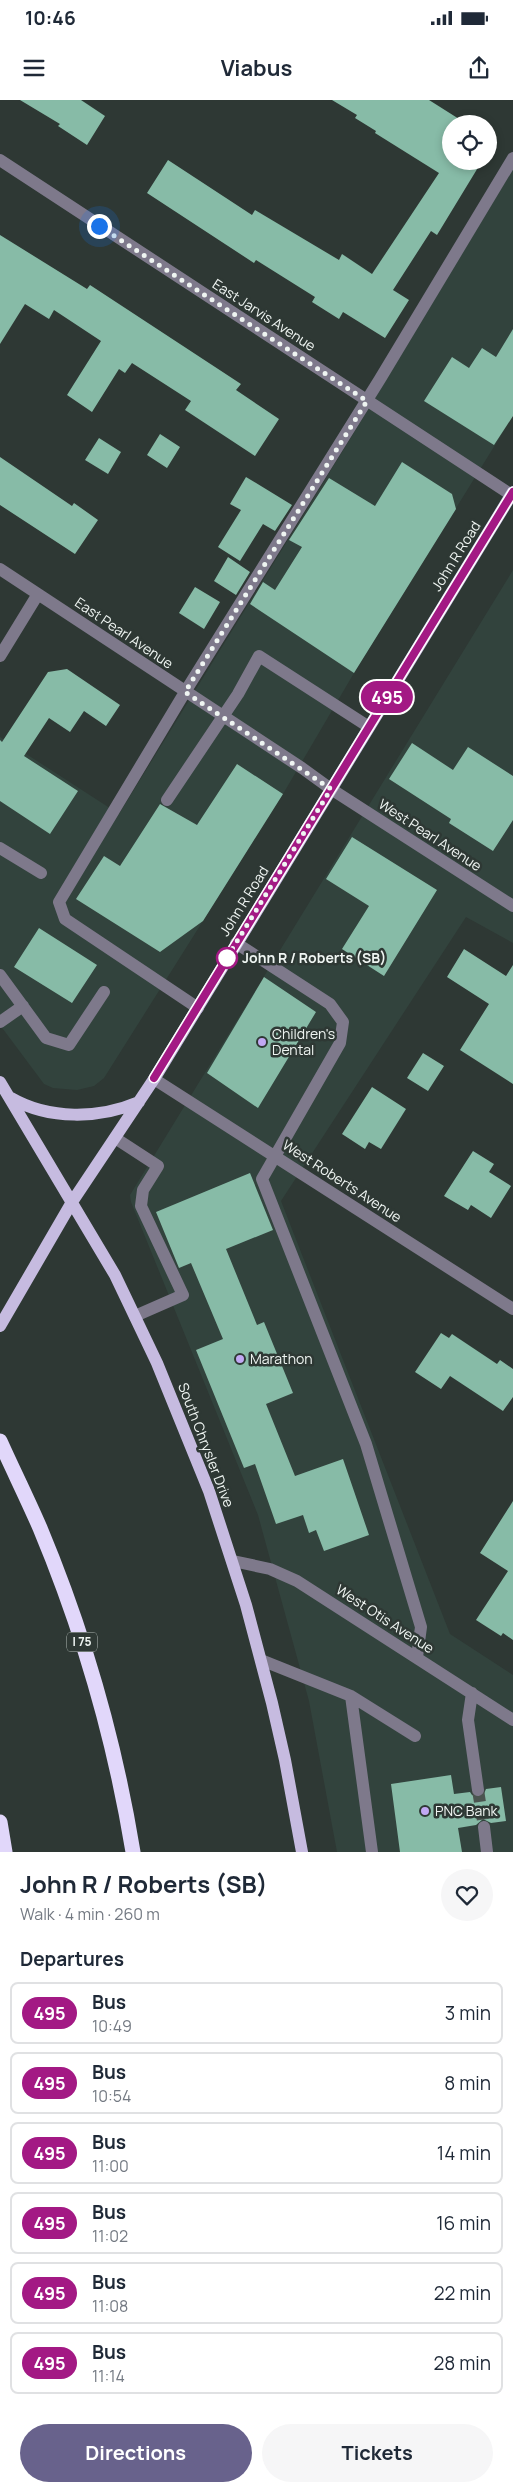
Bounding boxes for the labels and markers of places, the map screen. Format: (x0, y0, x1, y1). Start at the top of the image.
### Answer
marker: John R / Roberts (SB) (216, 947, 238, 969)
place label: John R / Roberts (SB) (242, 948, 386, 967)
place label: Children's Dental (272, 1024, 335, 1059)
marker: Children's Dental (256, 1036, 268, 1048)
place label: Marathon (250, 1349, 313, 1368)
marker: Marathon (234, 1353, 246, 1365)
place label: PNC Bank (435, 1801, 499, 1820)
marker: PNC Bank (419, 1805, 431, 1817)

